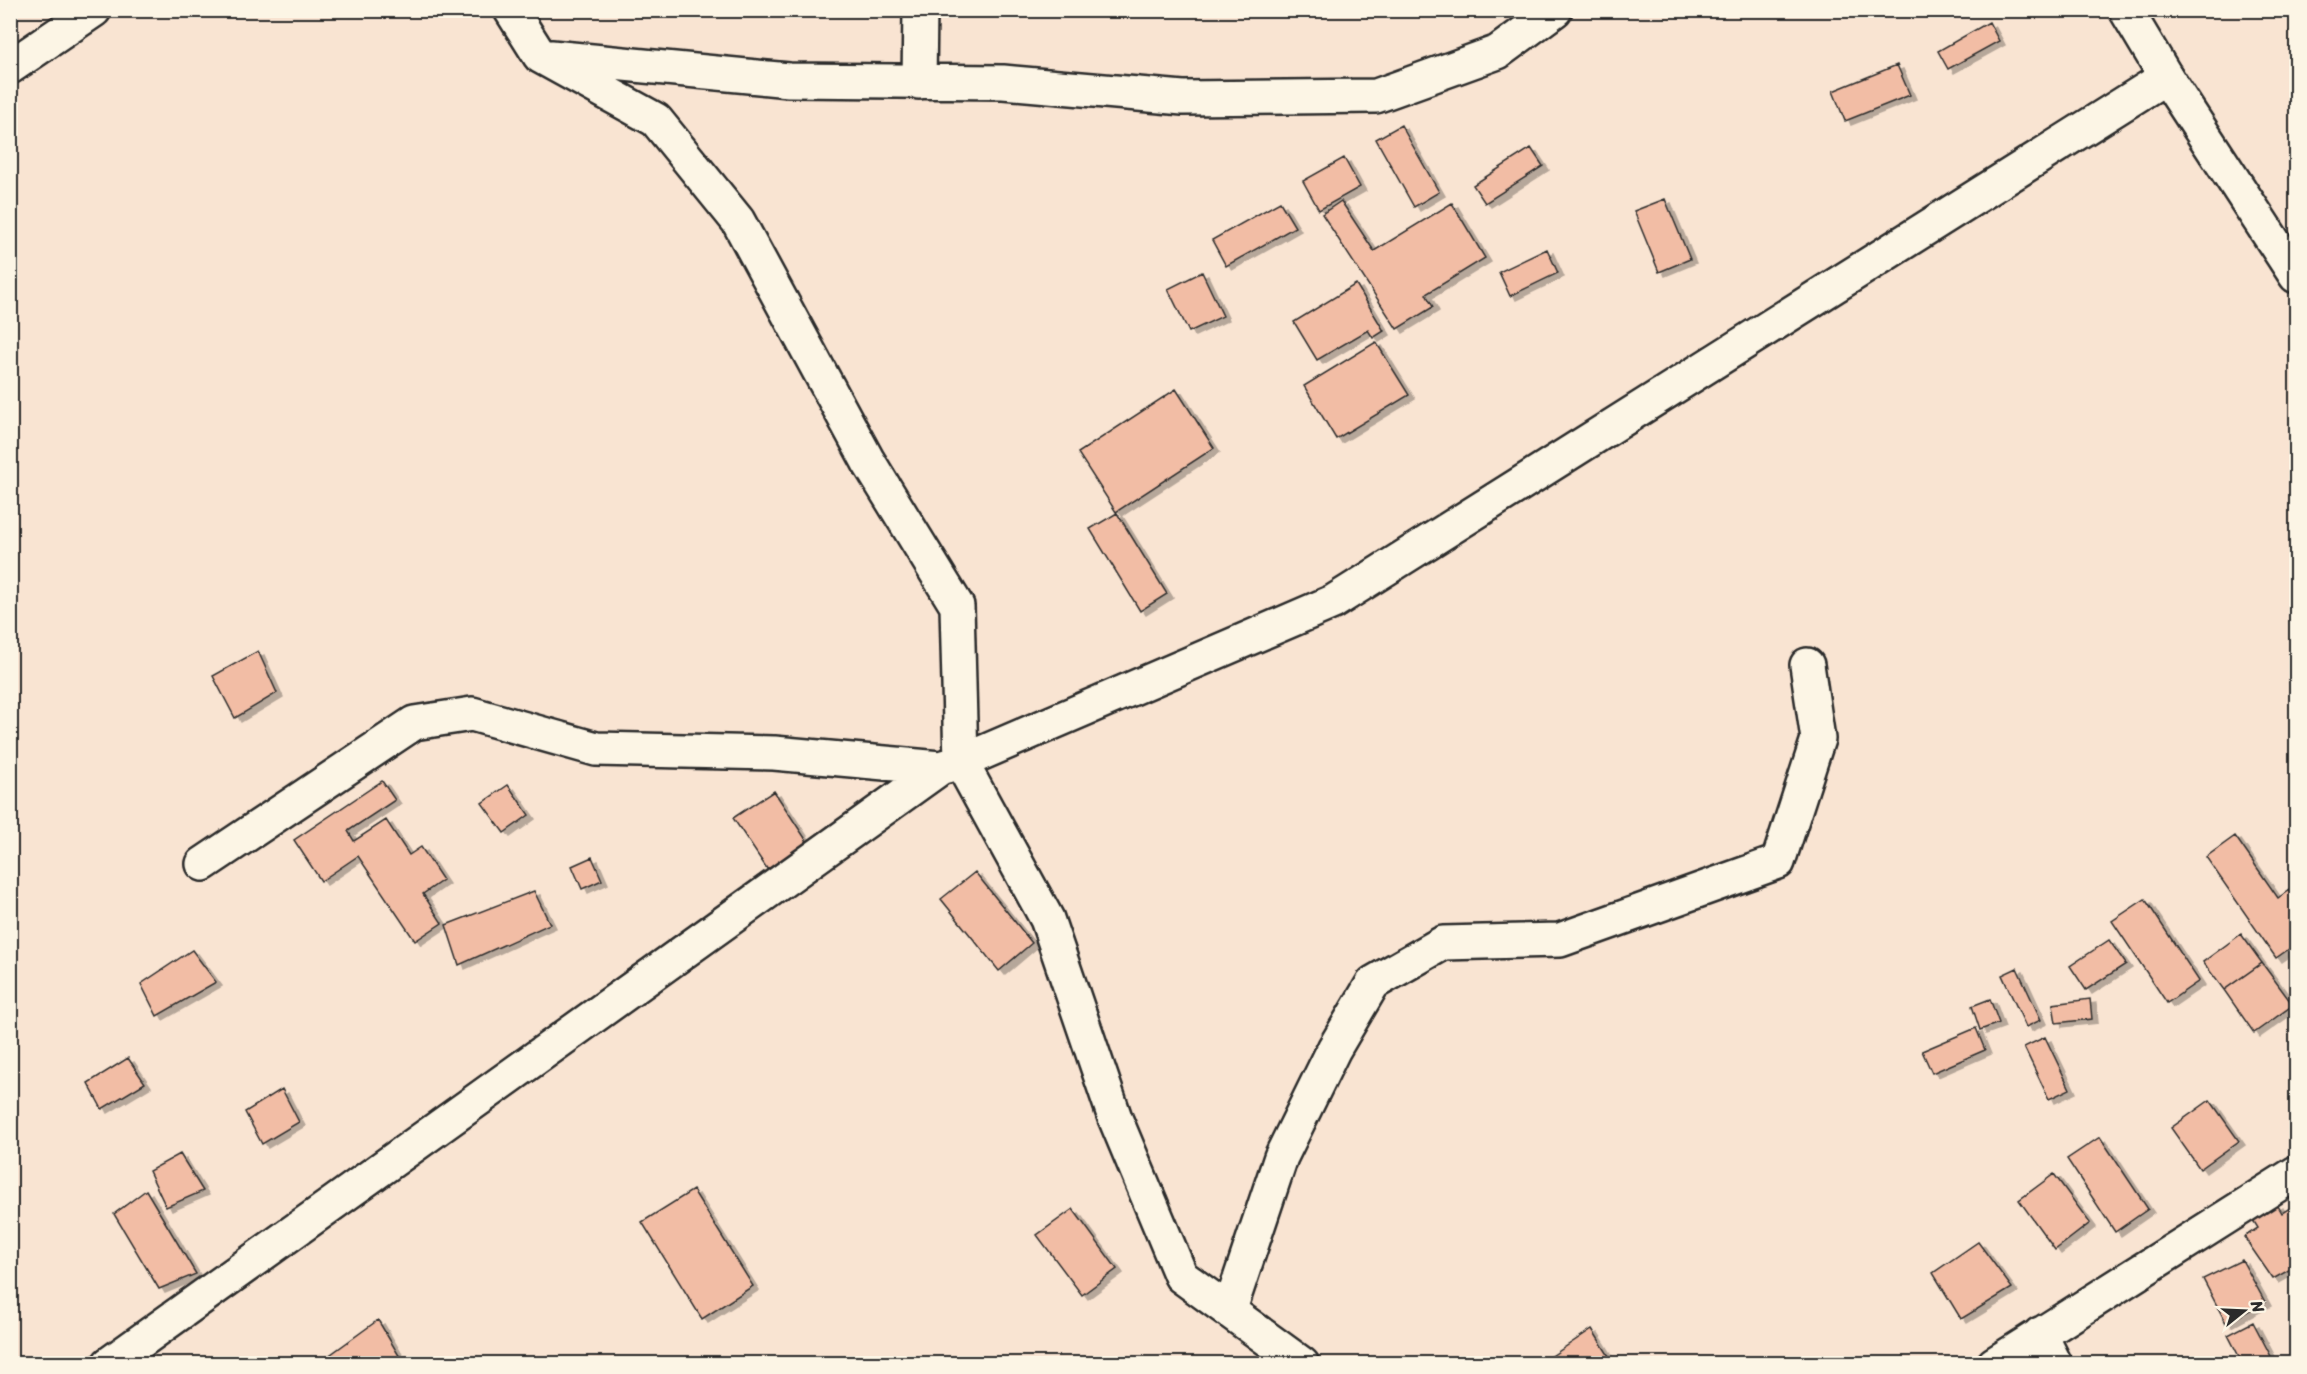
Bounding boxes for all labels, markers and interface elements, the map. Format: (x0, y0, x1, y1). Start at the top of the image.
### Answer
north arrow (2214, 1281, 2274, 1341)
text: N (2242, 1296, 2274, 1317)

